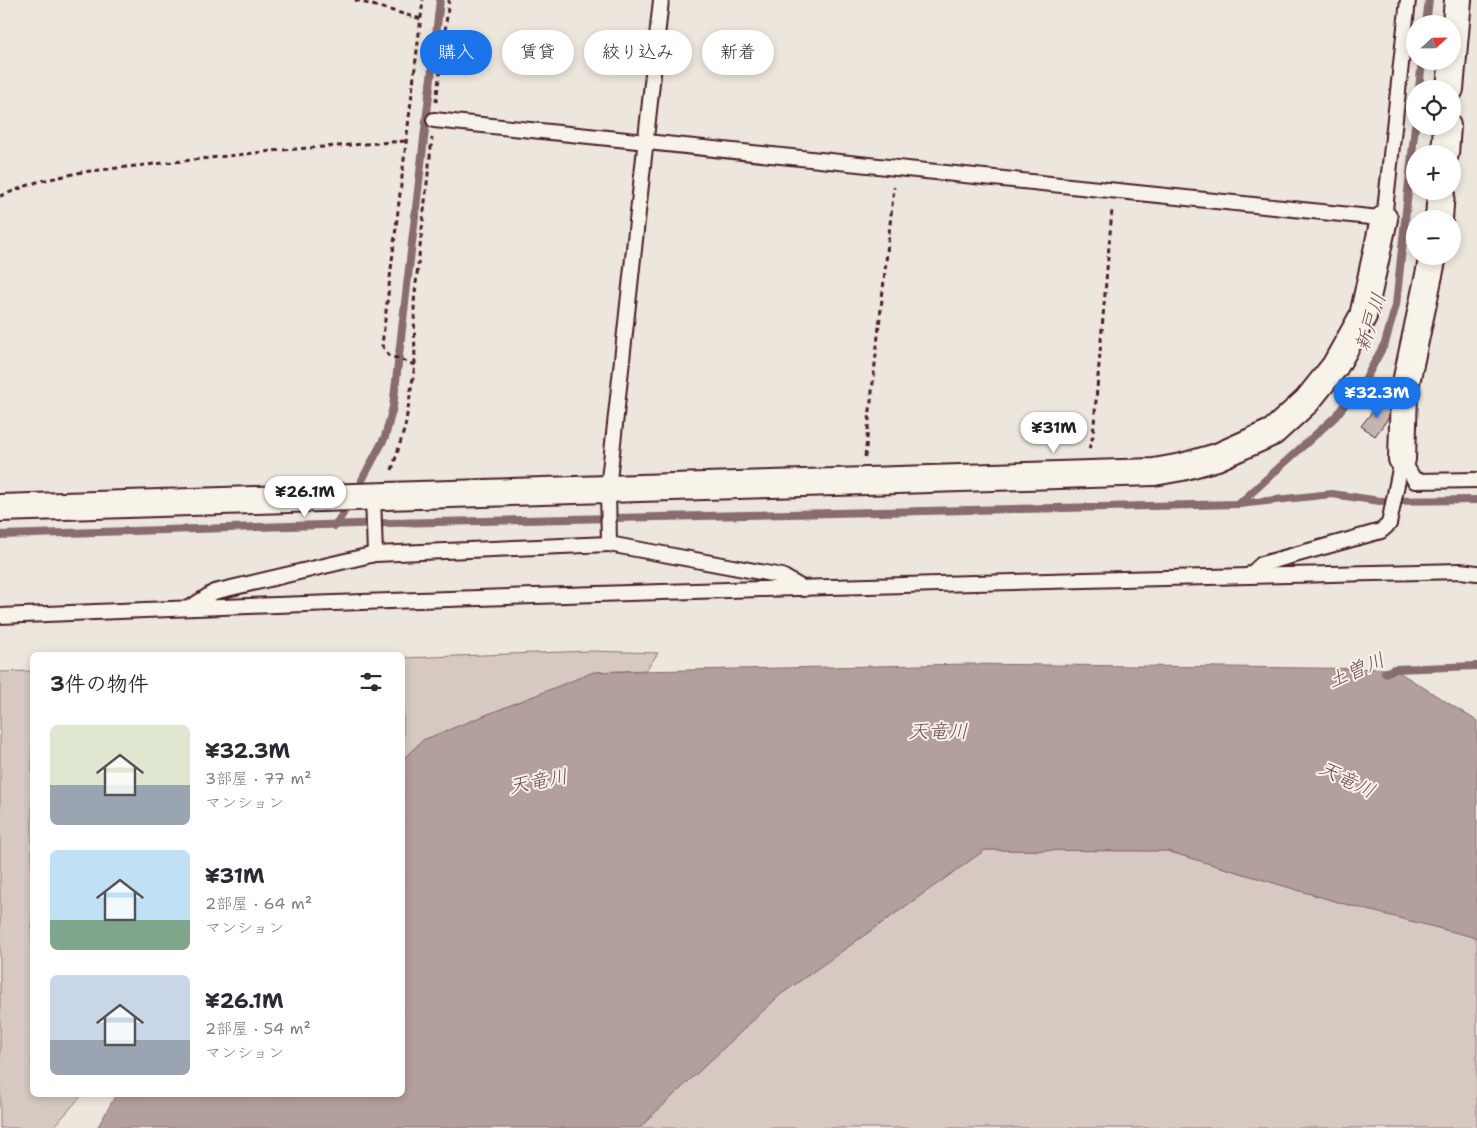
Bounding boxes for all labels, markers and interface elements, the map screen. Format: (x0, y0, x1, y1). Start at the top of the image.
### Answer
north arrow (1406, 15, 1461, 70)
map controls (1406, 15, 1461, 265)
chip: 購入 (420, 30, 492, 75)
chip: 賃貸 (502, 30, 574, 75)
chip: 絞り込み (584, 30, 692, 75)
chip: 新着 (702, 30, 774, 75)
button: locate (1406, 80, 1461, 135)
button: + (1406, 145, 1461, 200)
button: − (1406, 210, 1461, 265)
water label: 新戸川 (1348, 289, 1392, 355)
pin: ¥32.3M (1336, 376, 1418, 419)
text: ¥32.3M (1345, 382, 1409, 403)
pin: ¥31M (1024, 412, 1084, 454)
text: ¥31M (1031, 417, 1077, 438)
pin: ¥26.1M (264, 476, 346, 518)
text: ¥26.1M (275, 481, 335, 502)
water label: 土曽川 (1323, 646, 1389, 694)
icon: filters (357, 668, 385, 696)
text: 3件の物件 (50, 670, 149, 698)
water label: 天竜川 (908, 718, 968, 744)
text: ¥32.3M (205, 737, 290, 765)
icon: home (90, 745, 150, 805)
water label: 天竜川 (1314, 754, 1380, 804)
water label: 天竜川 (506, 763, 570, 799)
text: 3部屋 · 77 m² (205, 768, 312, 789)
text: マンション (205, 792, 284, 813)
text: ¥31M (205, 862, 265, 890)
icon: home (90, 870, 150, 930)
text: 2部屋 · 64 m² (205, 893, 312, 914)
text: マンション (205, 917, 284, 938)
text: ¥26.1M (205, 987, 283, 1015)
icon: home (90, 995, 150, 1055)
text: 2部屋 · 54 m² (205, 1018, 311, 1039)
text: マンション (205, 1042, 284, 1063)

